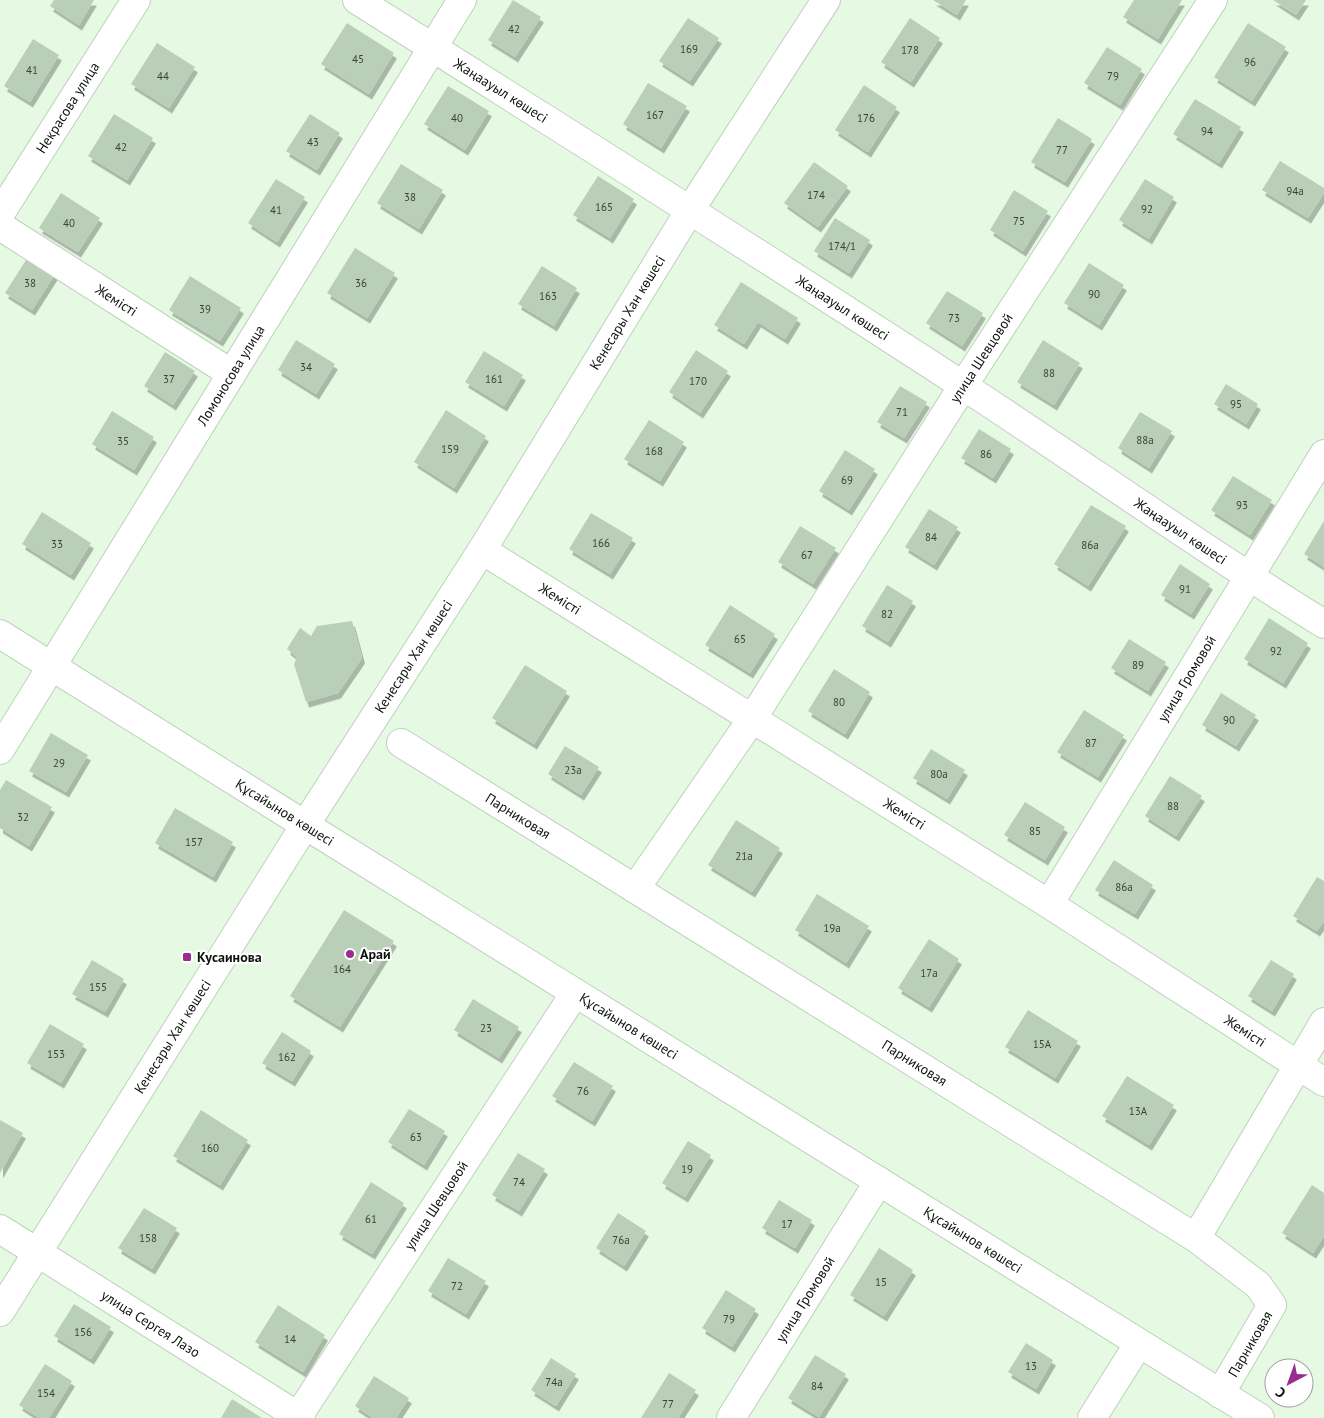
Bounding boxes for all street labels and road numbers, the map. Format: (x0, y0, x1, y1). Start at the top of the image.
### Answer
street label: Жаңаауыл көшесі (450, 54, 551, 127)
street label: Некрасова улица (32, 59, 103, 157)
street label: Кенесары Хан көшесі (585, 252, 669, 373)
street label: Жаңаауыл көшесі (792, 271, 893, 345)
street label: Жемісті (91, 280, 141, 320)
street label: улица Шевцовой (946, 310, 1017, 406)
street label: Ломоносова улица (192, 322, 269, 430)
street label: Жаңаауыл көшесі (1130, 493, 1230, 569)
street label: Жемісті (535, 578, 584, 619)
street label: Кенесары Хан көшесі (370, 597, 457, 717)
street label: улица Громовой (1153, 632, 1220, 725)
street label: Құсайынов көшесі (232, 775, 337, 850)
street label: Парниковая (482, 789, 554, 843)
street label: Жемісті (879, 793, 929, 834)
street label: Кенесары Хан көшесі (130, 976, 215, 1097)
street label: Құсайынов көшесі (576, 989, 681, 1063)
street label: Жемісті (1220, 1010, 1269, 1051)
street label: Парниковая (879, 1036, 951, 1090)
street label: улица Шевцовой (400, 1157, 472, 1254)
street label: Құсайынов көшесі (920, 1202, 1026, 1277)
street label: улица Громовой (772, 1253, 839, 1346)
street label: улица Сергея Лазо (98, 1286, 204, 1361)
street label: Парниковая (1224, 1308, 1276, 1380)

